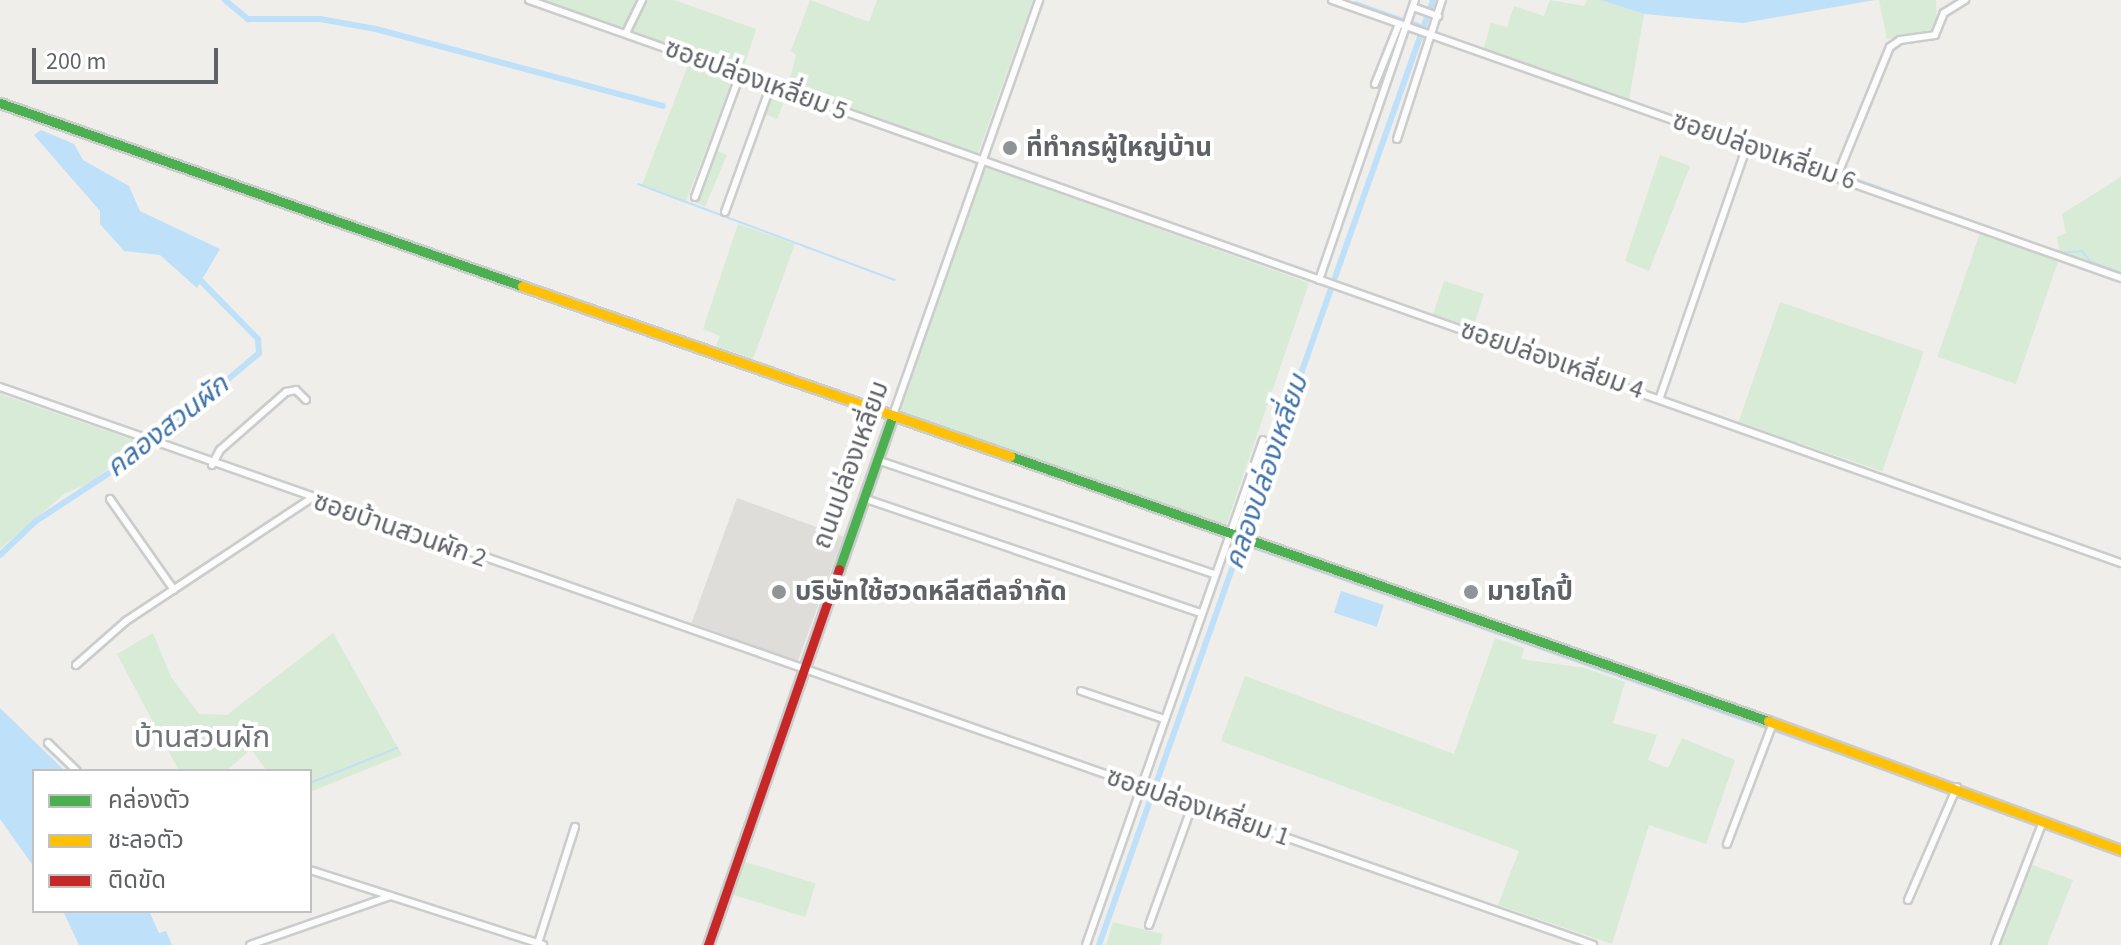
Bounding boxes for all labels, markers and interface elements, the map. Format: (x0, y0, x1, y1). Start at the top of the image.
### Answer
scale bar (36, 32, 222, 82)
street label: ซอยปล่องเหลี่ยม 5 (661, 33, 851, 127)
text: 200 m (46, 44, 106, 79)
street label: ซอยปล่องเหลี่ยม 6 (1668, 105, 1860, 197)
place label: ที่ทำกรผู้ใหญ่บ้าน (1026, 132, 1212, 164)
marker: ที่ทำกรผู้ใหญ่บ้าน (1001, 139, 1019, 157)
street label: ซอยปล่องเหลี่ยม 4 (1456, 314, 1648, 406)
water label: คลองสวนผัก (99, 368, 235, 484)
water label: คลองปล่องเหลี่ยม (1217, 371, 1315, 573)
street label: ถนนปล่องเหลี่ยม (806, 377, 896, 553)
street label: ซอยบ้านสวนผัก 2 (309, 486, 491, 574)
place label: บริษัทใช้ฮวดหลีสตีลจำกัด (795, 576, 1067, 608)
place label: มายโกปี้ (1487, 576, 1573, 608)
marker: บริษัทใช้ฮวดหลีสตีลจำกัด (770, 583, 788, 601)
marker: มายโกปี้ (1462, 583, 1480, 601)
district label: บ้านสวนผัก (134, 720, 270, 756)
street label: ซอยปล่องเหลี่ยม 1 (1102, 761, 1294, 853)
legend (32, 769, 312, 913)
text: คล่องตัว (108, 783, 190, 818)
text: ชะลอตัว (108, 823, 184, 858)
text: ติดขัด (108, 863, 166, 898)

